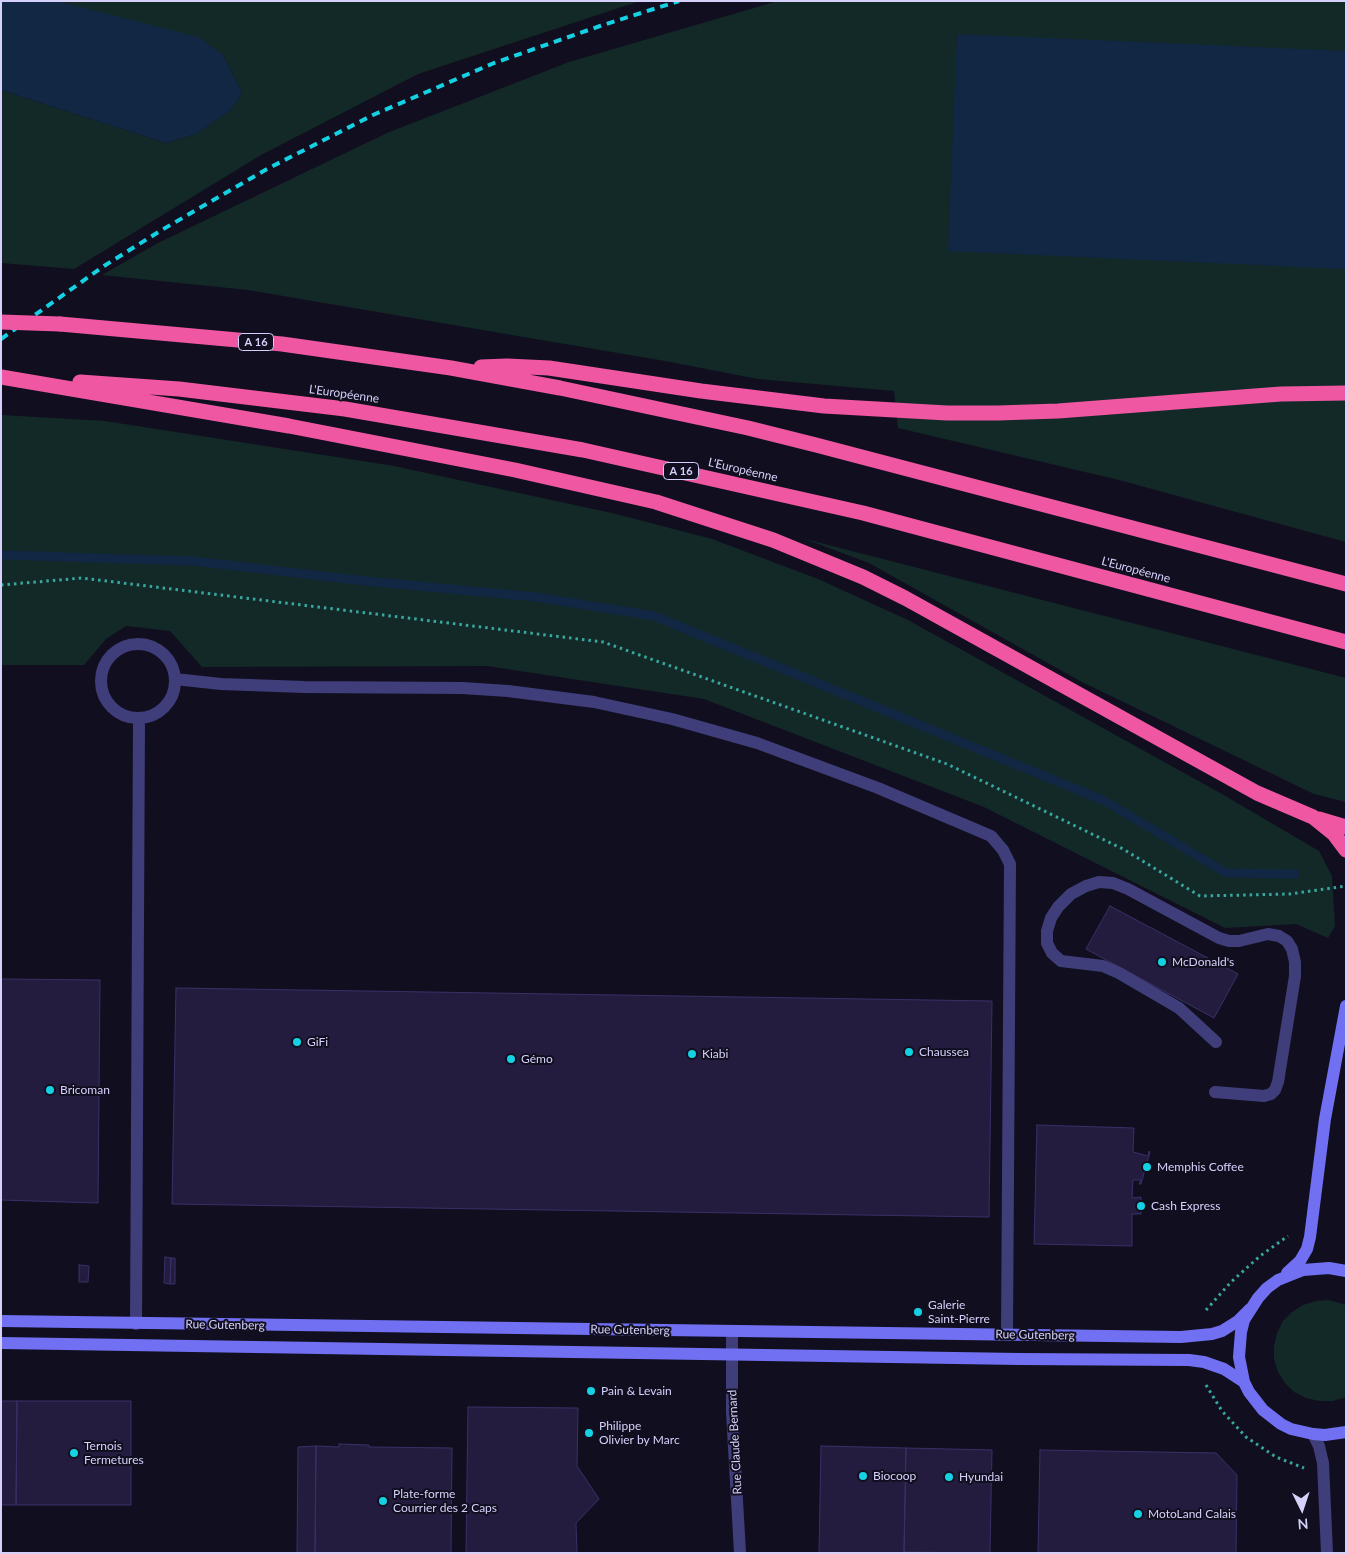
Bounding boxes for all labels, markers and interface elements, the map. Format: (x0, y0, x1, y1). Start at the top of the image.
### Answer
road number: A 16 (238, 334, 274, 351)
street label: L'Européenne (308, 382, 380, 406)
street label: L'Européenne (707, 455, 779, 485)
road number: A 16 (664, 462, 698, 480)
street label: L'Européenne (1100, 554, 1172, 586)
place label: McDonald's (1172, 955, 1234, 969)
marker: McDonald's (1156, 956, 1168, 968)
place label: GiFi (307, 1035, 328, 1049)
marker: GiFi (291, 1036, 303, 1048)
place label: Chaussea (919, 1045, 969, 1059)
marker: Chaussea (903, 1046, 915, 1058)
place label: Kiabi (702, 1047, 728, 1061)
marker: Kiabi (686, 1048, 698, 1060)
place label: Gémo (521, 1052, 553, 1066)
marker: Gémo (505, 1053, 517, 1065)
place label: Bricoman (60, 1083, 110, 1097)
marker: Bricoman (44, 1084, 56, 1096)
place label: Memphis Coffee (1157, 1160, 1244, 1174)
marker: Memphis Coffee (1141, 1161, 1153, 1173)
place label: Cash Express (1151, 1199, 1220, 1213)
marker: Cash Express (1135, 1200, 1147, 1212)
place label: Galerie Saint-Pierre (928, 1298, 990, 1326)
marker: Galerie Saint-Pierre (912, 1306, 924, 1318)
street label: Rue Gutenberg (185, 1317, 265, 1333)
street label: Rue Gutenberg (590, 1322, 670, 1338)
street label: Rue Gutenberg (995, 1327, 1075, 1343)
place label: Pain & Levain (601, 1384, 672, 1398)
marker: Pain & Levain (585, 1385, 597, 1397)
street label: Rue Claude Bernard (725, 1389, 745, 1495)
place label: Philippe Olivier by Marc (599, 1419, 680, 1447)
marker: Philippe Olivier by Marc (583, 1427, 595, 1439)
place label: Ternois Fermetures (84, 1439, 144, 1467)
marker: Ternois Fermetures (68, 1447, 80, 1459)
place label: Biocoop (873, 1469, 916, 1483)
marker: Biocoop (857, 1470, 869, 1482)
place label: Hyundai (959, 1470, 1003, 1484)
marker: Hyundai (943, 1471, 955, 1483)
north arrow (1277, 1484, 1327, 1534)
place label: Plate-forme Courrier des 2 Caps (393, 1487, 497, 1515)
marker: Plate-forme Courrier des 2 Caps (377, 1495, 389, 1507)
place label: MotoLand Calais (1148, 1507, 1236, 1521)
marker: MotoLand Calais (1132, 1508, 1144, 1520)
text: N (1297, 1516, 1309, 1533)

